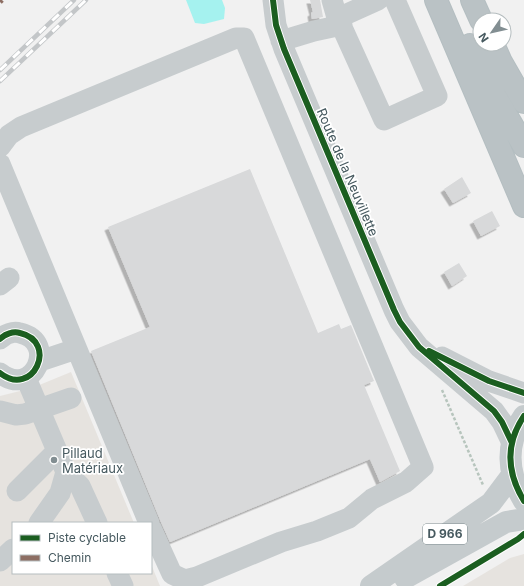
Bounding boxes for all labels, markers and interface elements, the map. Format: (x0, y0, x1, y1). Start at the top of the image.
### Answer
north arrow (472, 12, 512, 52)
text: N (476, 30, 492, 45)
street label: Route de la Neuvillette (314, 106, 382, 238)
place label: Pillaud Matériaux (62, 445, 123, 476)
marker: Pillaud Matériaux (49, 455, 59, 465)
legend (12, 522, 152, 574)
road number: D 966 (423, 524, 467, 544)
text: Piste cyclable (48, 530, 126, 545)
text: Chemin (48, 550, 91, 565)

